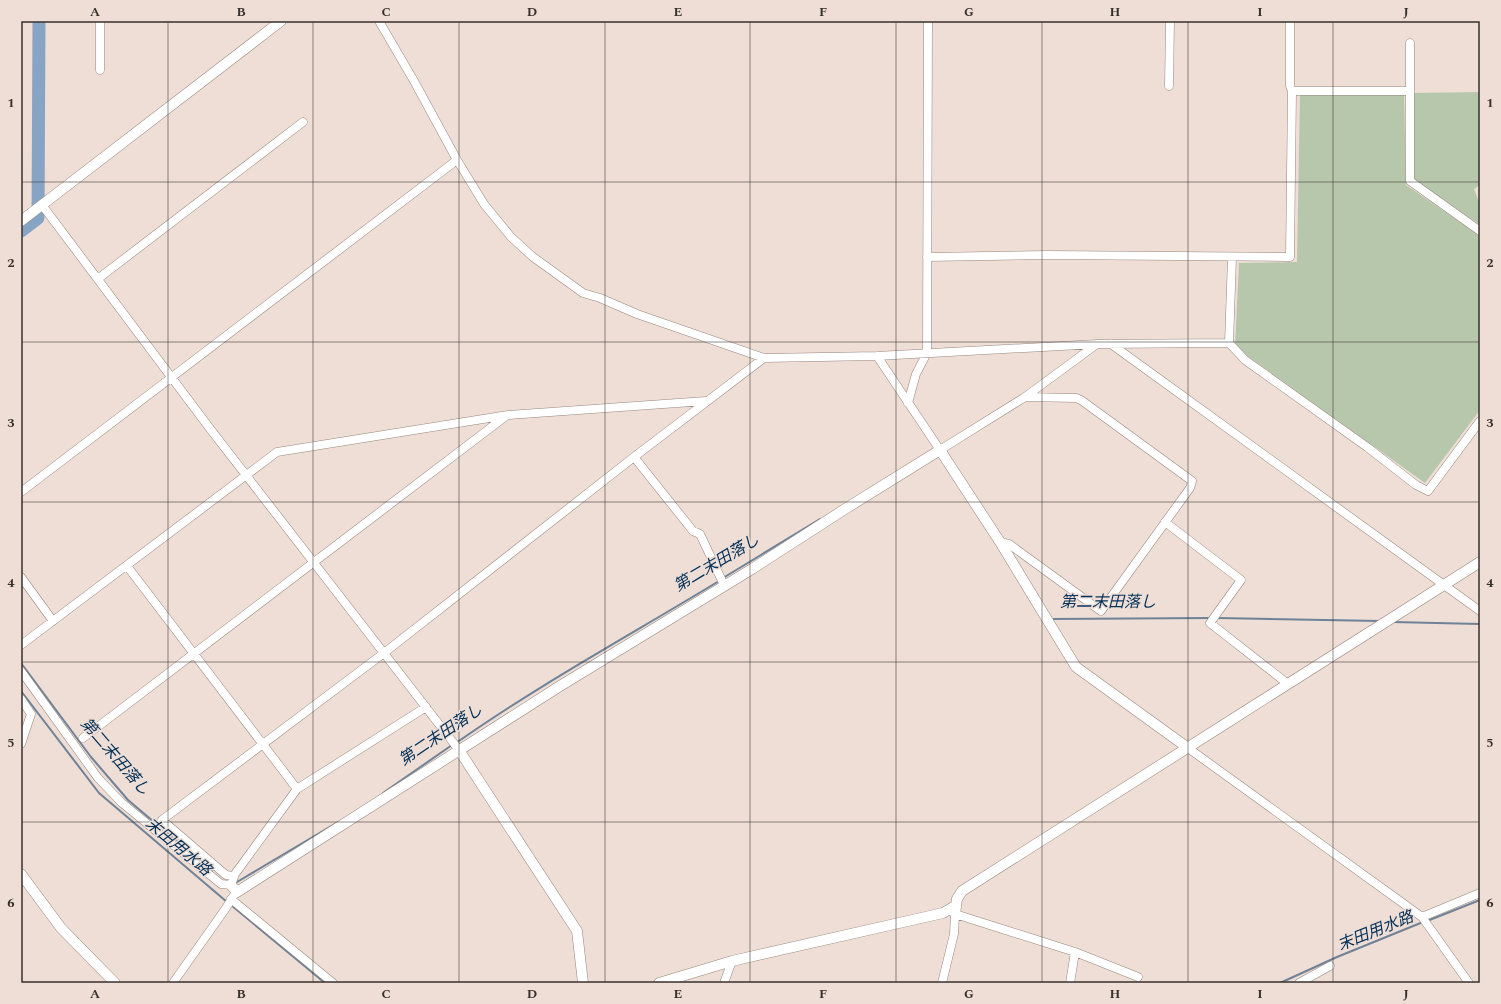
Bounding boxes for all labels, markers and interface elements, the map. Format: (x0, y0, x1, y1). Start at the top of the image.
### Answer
text: A (90, 2, 100, 22)
text: B (236, 2, 246, 22)
text: C (381, 2, 391, 22)
text: D (527, 2, 537, 22)
text: E (674, 2, 683, 22)
text: F (819, 2, 827, 22)
text: G (964, 2, 974, 22)
text: H (1110, 2, 1121, 22)
text: I (1257, 2, 1263, 22)
text: J (1403, 2, 1409, 22)
text: 1 (7, 93, 15, 113)
text: 1 (1486, 93, 1494, 113)
text: 2 (7, 253, 15, 273)
text: 2 (1486, 253, 1494, 273)
text: 3 (7, 413, 15, 433)
text: 3 (1486, 413, 1494, 433)
water label: 第二末田落し (669, 528, 764, 598)
text: 4 (7, 573, 15, 593)
text: 4 (1486, 573, 1494, 593)
water label: 第二末田落し (1060, 590, 1156, 614)
water label: 第二末田落し (394, 698, 487, 772)
water label: 第二末田落し (75, 713, 156, 801)
text: 5 (7, 733, 15, 753)
text: 5 (1486, 733, 1494, 753)
water label: 末田用水路 (140, 812, 218, 883)
text: 6 (7, 893, 15, 913)
text: 6 (1486, 893, 1494, 913)
water label: 末田用水路 (1334, 904, 1419, 957)
text: A (90, 984, 100, 1004)
text: B (236, 984, 246, 1004)
text: C (381, 984, 391, 1004)
text: D (527, 984, 537, 1004)
text: E (674, 984, 683, 1004)
text: F (819, 984, 827, 1004)
text: G (964, 984, 974, 1004)
text: H (1110, 984, 1121, 1004)
text: I (1257, 984, 1263, 1004)
text: J (1403, 984, 1409, 1004)

